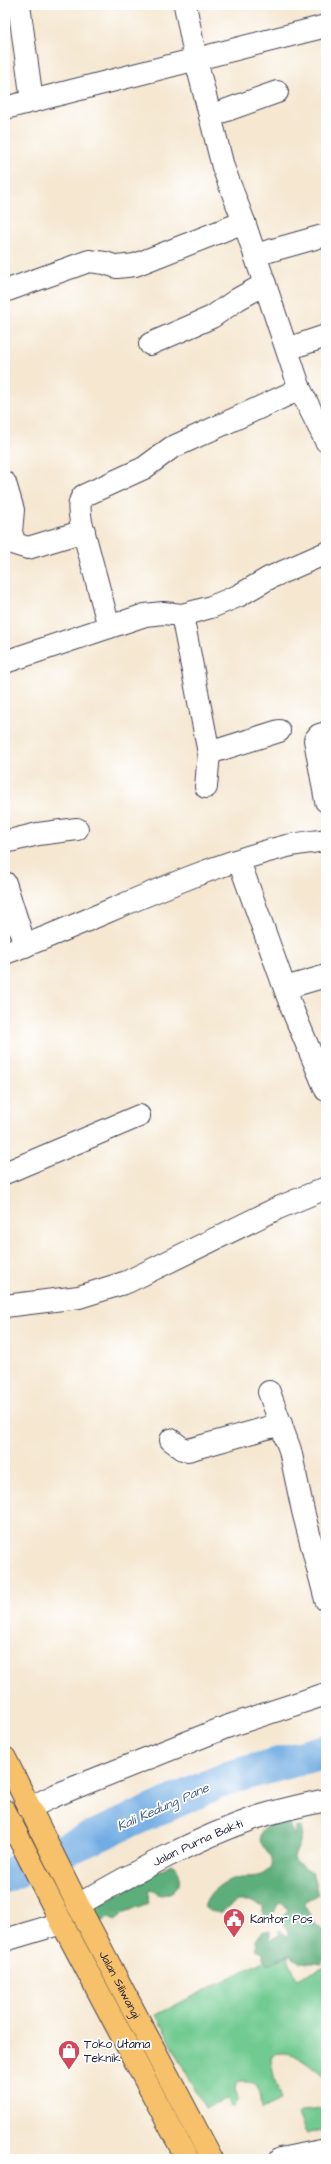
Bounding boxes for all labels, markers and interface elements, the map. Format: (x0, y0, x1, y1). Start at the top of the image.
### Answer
water label: Kali Kedung Pane (114, 1778, 213, 1836)
street label: Jalan Purna Bakti (150, 1815, 245, 1871)
public building icon: Kantor Pos (221, 1906, 247, 1939)
place label: Kantor Pos (250, 1911, 313, 1928)
street label: Jalan Siliwangi (95, 1948, 145, 2021)
place label: Toko Utama Teknik (84, 2036, 150, 2067)
shop icon: Toko Utama Teknik (56, 2038, 82, 2071)

